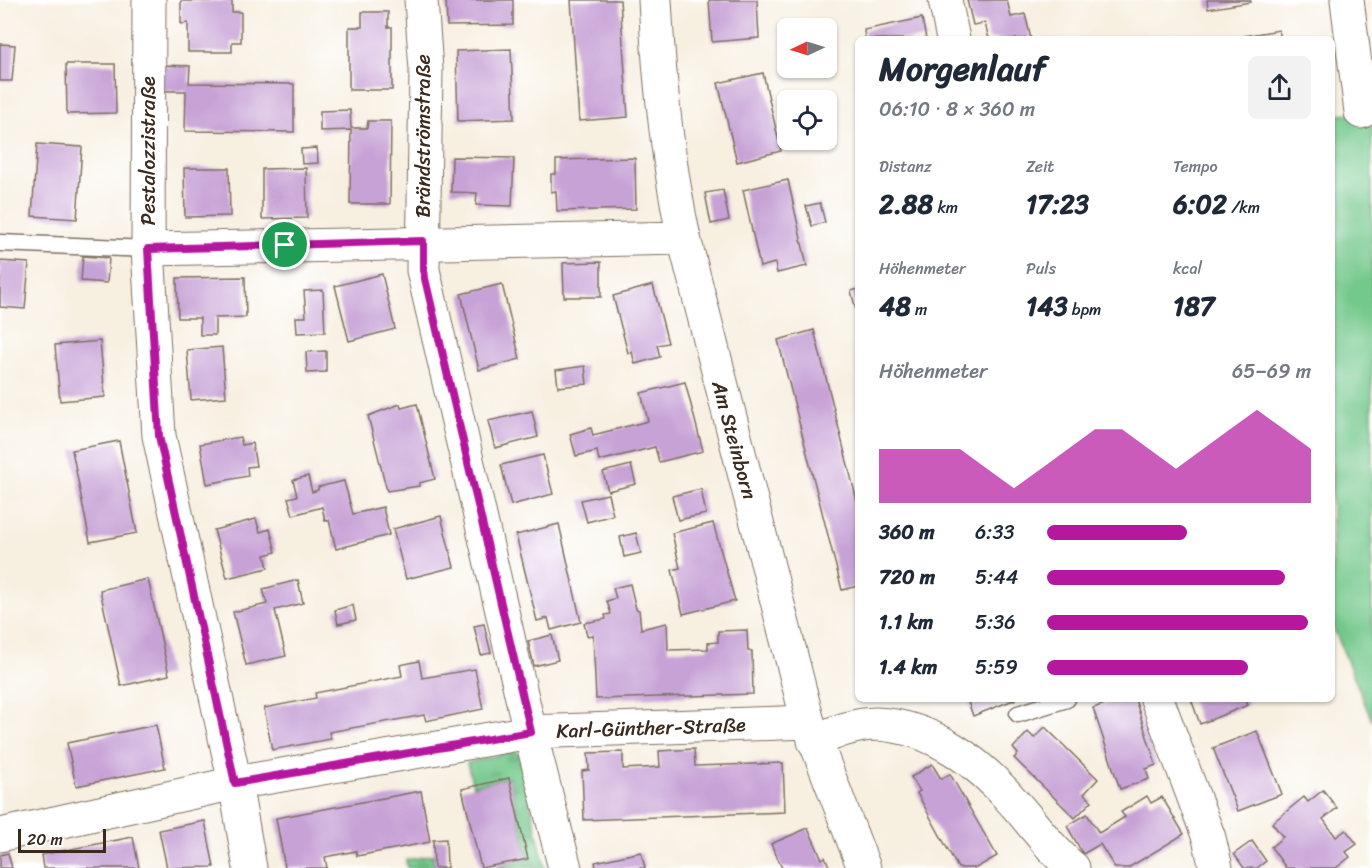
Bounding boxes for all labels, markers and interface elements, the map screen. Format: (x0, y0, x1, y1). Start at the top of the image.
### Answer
north arrow (777, 18, 837, 78)
map controls (777, 18, 837, 150)
text: Morgenlauf (879, 40, 1046, 98)
street label: Brändströmstraße (406, 54, 441, 218)
button: share (1248, 56, 1311, 119)
street label: Pestalozzistraße (131, 76, 166, 226)
button: locate (777, 90, 837, 150)
text: 06:10 · 8 × 360 m (879, 92, 1035, 127)
text: Distanz (879, 152, 932, 181)
text: Zeit (1026, 152, 1054, 181)
text: Tempo (1173, 152, 1218, 181)
text: 2.88 (879, 181, 933, 227)
text: 17:23 (1026, 181, 1089, 227)
text: 6:02 (1173, 181, 1227, 227)
text: km (933, 193, 958, 222)
text: /km (1227, 193, 1260, 222)
pin (259, 219, 310, 270)
icon: arrive (268, 228, 301, 261)
text: Höhenmeter (879, 254, 965, 283)
text: Puls (1026, 254, 1056, 283)
text: kcal (1173, 254, 1202, 283)
text: 48 (879, 283, 911, 329)
text: 143 (1026, 283, 1068, 329)
text: 187 (1173, 283, 1215, 329)
text: m (911, 295, 927, 324)
text: bpm (1068, 295, 1101, 324)
text: Höhenmeter (879, 354, 987, 389)
text: 65–69 m (1232, 354, 1311, 389)
street label: Am Steinborn (701, 376, 767, 503)
text: 360 m (879, 515, 935, 550)
text: 6:33 (975, 515, 1014, 550)
text: 720 m (879, 560, 935, 595)
text: 5:44 (975, 560, 1018, 595)
text: 1.1 km (879, 605, 933, 640)
text: 5:36 (975, 605, 1016, 640)
text: 1.4 km (879, 650, 937, 685)
text: 5:59 (975, 650, 1018, 685)
street label: Karl-Günther-Straße (556, 707, 747, 749)
text: 20 m (27, 825, 63, 854)
scale bar (18, 826, 106, 854)

